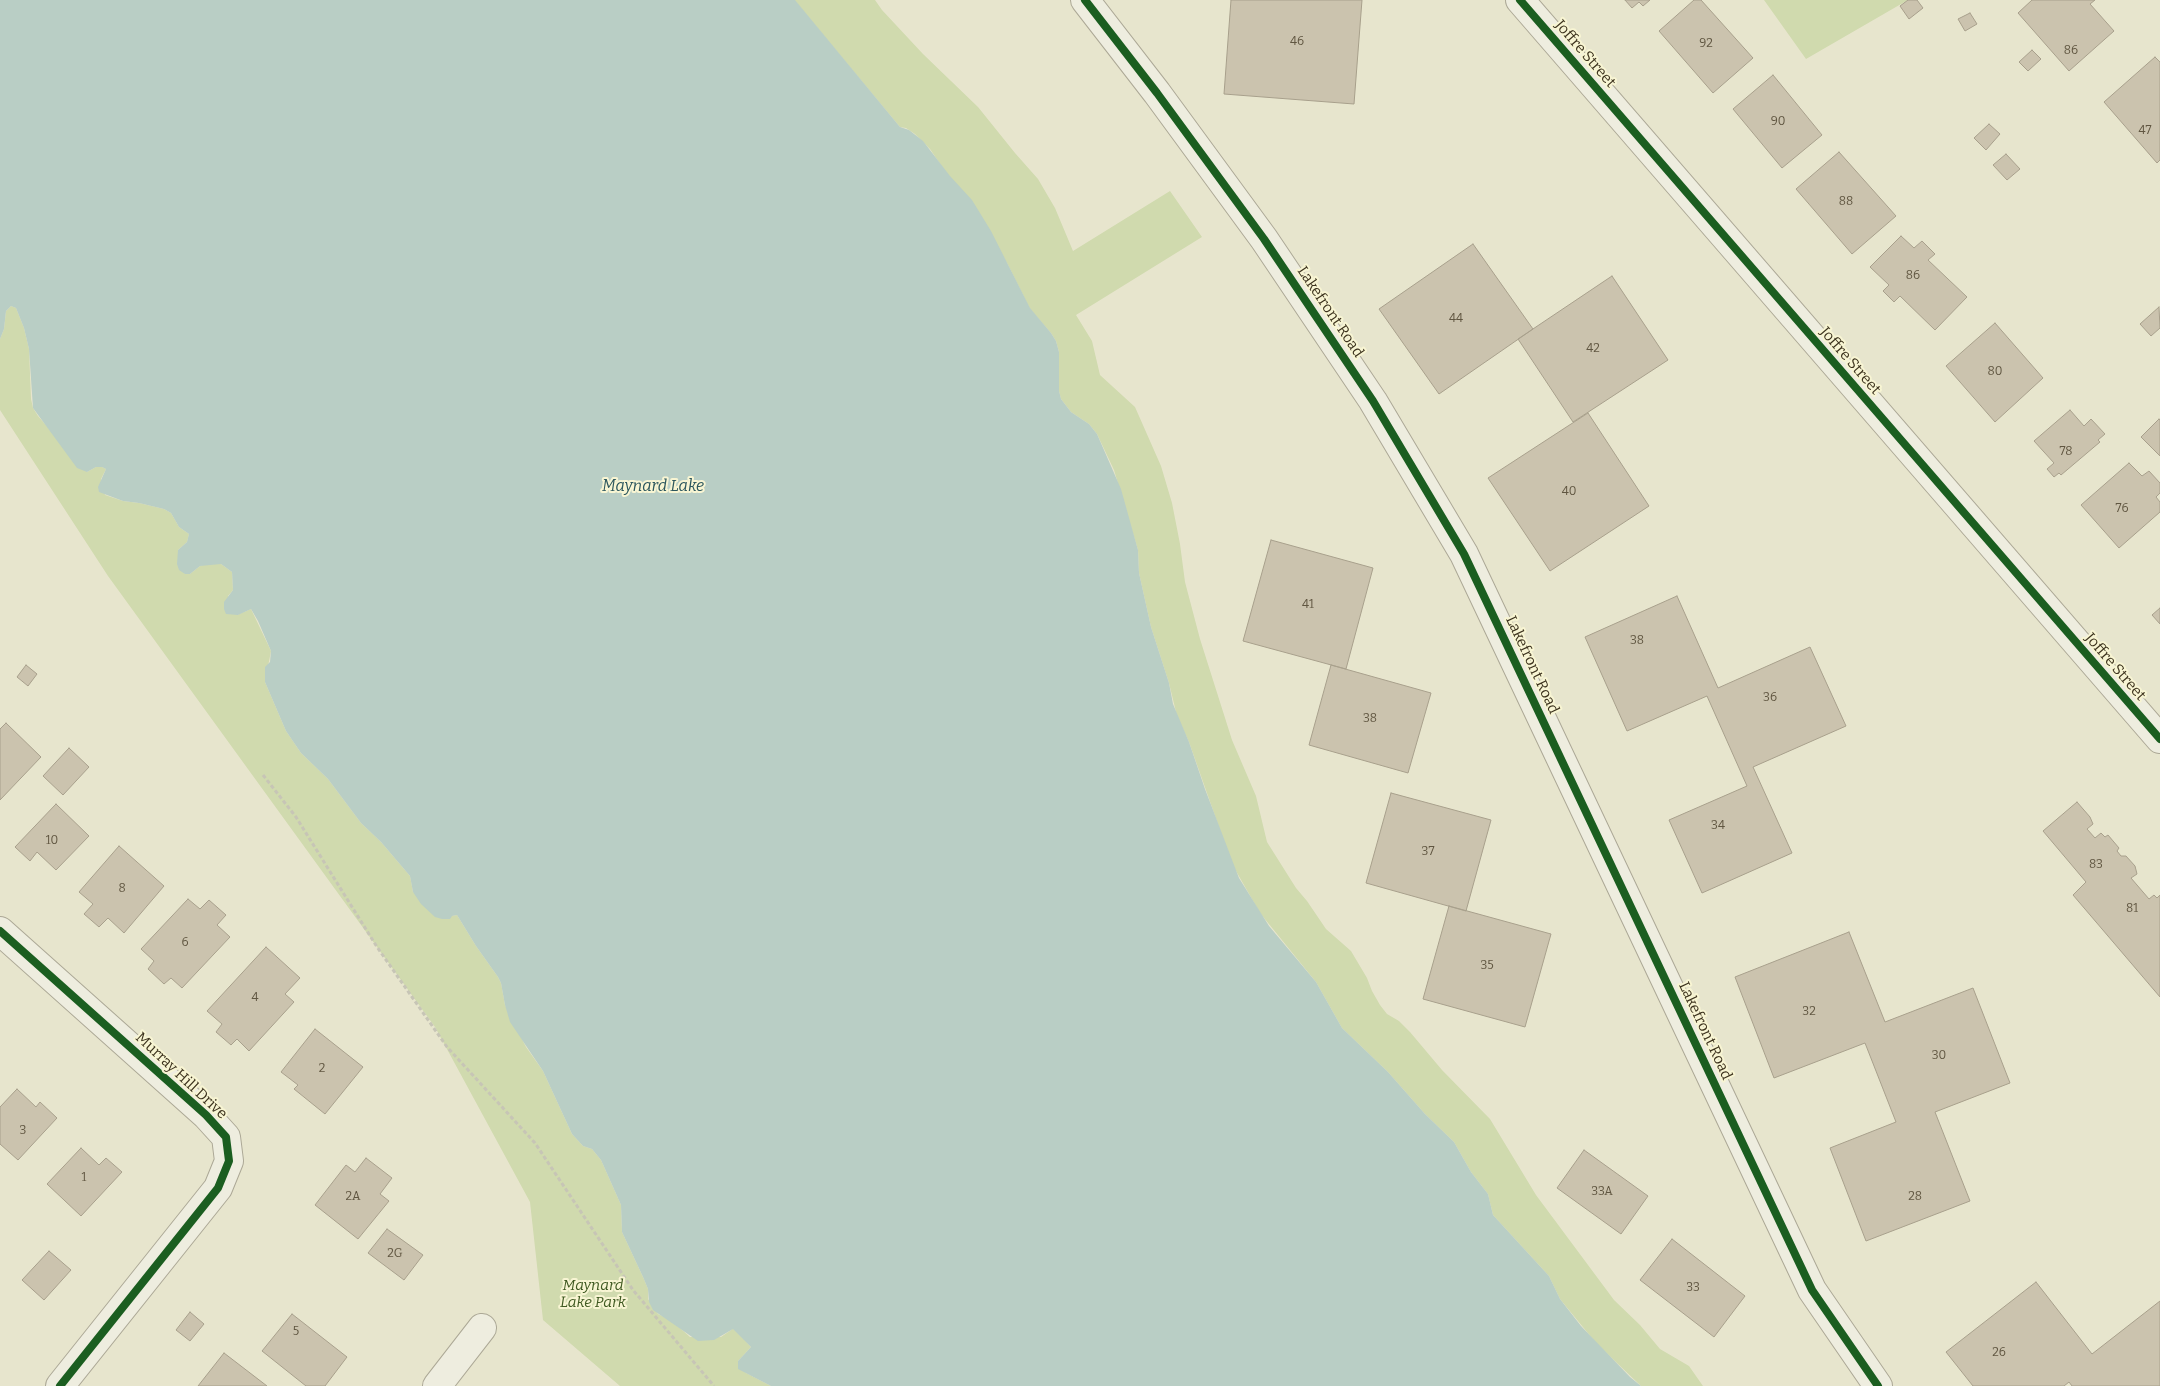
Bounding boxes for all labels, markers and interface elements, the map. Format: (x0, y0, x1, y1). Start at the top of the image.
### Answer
street label: Joffre Street (1551, 17, 1619, 91)
house number: 46 (1290, 35, 1304, 49)
house number: 92 (1699, 37, 1713, 51)
house number: 86 (2064, 44, 2078, 58)
house number: 90 (1771, 115, 1785, 129)
house number: 47 (2139, 124, 2151, 138)
house number: 88 (1839, 195, 1853, 209)
street label: Lakefront Road (1293, 263, 1367, 361)
house number: 86 (1906, 269, 1920, 283)
house number: 44 (1449, 312, 1463, 326)
street label: Joffre Street (1816, 324, 1884, 398)
house number: 42 (1586, 342, 1600, 356)
house number: 80 (1988, 365, 2002, 379)
house number: 78 (2059, 445, 2073, 459)
water label: Maynard Lake (602, 477, 704, 497)
house number: 40 (1562, 485, 1576, 499)
house number: 76 (2116, 502, 2128, 516)
house number: 41 (1302, 598, 1314, 612)
street label: Lakefront Road (1501, 613, 1563, 717)
street label: Joffre Street (2081, 630, 2149, 704)
house number: 38 (1630, 634, 1644, 648)
house number: 36 (1763, 691, 1777, 705)
house number: 38 (1363, 712, 1377, 726)
house number: 34 (1711, 819, 1725, 833)
house number: 10 (46, 834, 58, 848)
house number: 37 (1422, 845, 1434, 859)
house number: 83 (2089, 858, 2103, 872)
house number: 8 (118, 882, 126, 896)
house number: 81 (2126, 902, 2138, 916)
house number: 6 (181, 936, 189, 950)
house number: 35 (1480, 959, 1494, 973)
street label: Lakefront Road (1674, 979, 1736, 1083)
house number: 4 (251, 991, 259, 1005)
house number: 32 (1802, 1005, 1816, 1019)
street label: Murray Hill Drive (131, 1029, 231, 1123)
house number: 30 (1932, 1049, 1946, 1063)
house number: 2 (319, 1062, 325, 1076)
house number: 3 (20, 1124, 26, 1138)
house number: 1 (82, 1171, 86, 1185)
house number: 33A (1591, 1185, 1613, 1199)
house number: 2A (345, 1190, 361, 1204)
house number: 28 (1908, 1190, 1922, 1204)
house number: 2G (387, 1247, 403, 1261)
park label: Maynard Lake Park (560, 1277, 626, 1312)
house number: 33 (1686, 1281, 1700, 1295)
house number: 5 (293, 1325, 299, 1339)
house number: 26 (1992, 1346, 2006, 1360)

